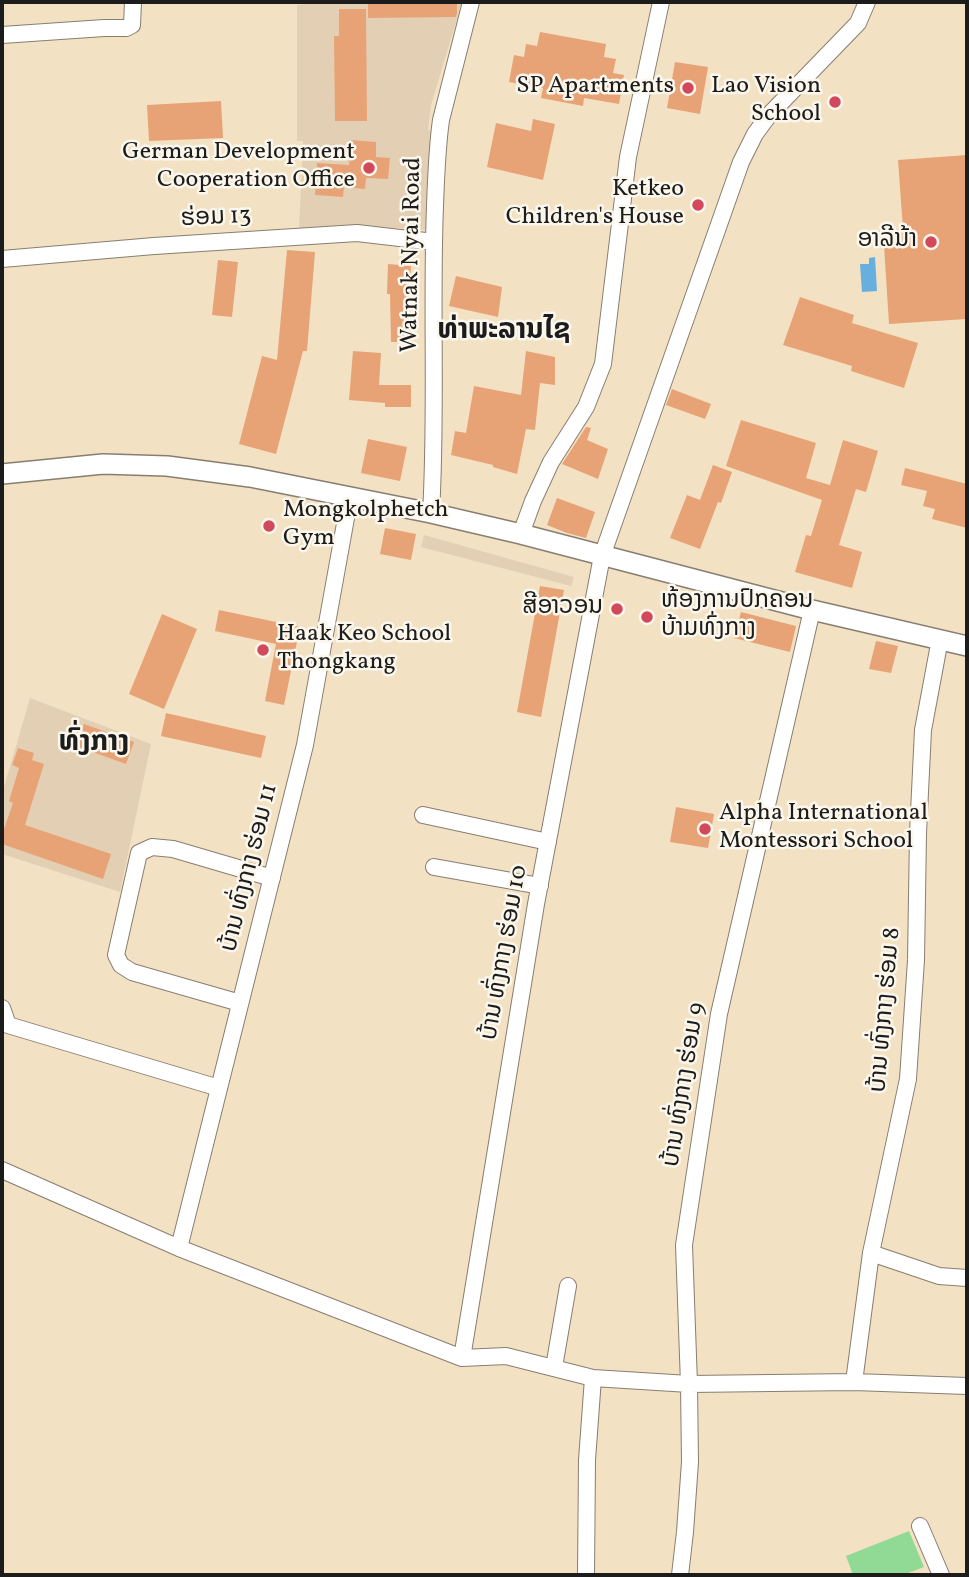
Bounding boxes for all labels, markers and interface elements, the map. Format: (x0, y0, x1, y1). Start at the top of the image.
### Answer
place label: SP Apartments (516, 74, 674, 102)
place label: Lao Vision School (711, 74, 821, 130)
marker: SP Apartments (680, 80, 696, 96)
marker: Lao Vision School (827, 94, 843, 110)
place label: German Development Cooperation Office (122, 140, 355, 196)
street label: Watnak Nyai Road (397, 157, 429, 353)
marker: German Development Cooperation Office (361, 160, 377, 176)
place label: Ketkeo Children's House (506, 177, 684, 233)
marker: Ketkeo Children's House (690, 197, 706, 213)
street label: ຮ່ອມ 13 (180, 203, 252, 235)
place label: ອາລີນ້າ (858, 228, 917, 256)
marker: ອາລີນ້າ (923, 234, 939, 250)
district label: ທ່າພະລານໄຊ (438, 316, 570, 350)
place label: Mongkolphetch Gym (283, 498, 448, 554)
marker: Mongkolphetch Gym (261, 518, 277, 534)
place label: ຫ້ອງການປົກຄອນ ບ້າມທົ່ງກາງ (661, 589, 813, 645)
place label: ສີອາວອນ (522, 595, 603, 623)
marker: ສີອາວອນ (609, 601, 625, 617)
marker: ຫ້ອງການປົກຄອນ ບ້າມທົ່ງກາງ (639, 609, 655, 625)
place label: Haak Keo School Thongkang (277, 622, 451, 678)
marker: Haak Keo School Thongkang (255, 642, 271, 658)
district label: ທົ່ງກາງ (59, 728, 129, 762)
street label: ບ້ານ ທົ່ງກາງ ຮ່ອມ 11 (216, 781, 286, 955)
place label: Alpha International Montessori School (719, 801, 928, 857)
marker: Alpha International Montessori School (697, 821, 713, 837)
street label: ບ້ານ ທົ່ງກາງ ຮ່ອມ 10 (476, 863, 536, 1043)
street label: ບ້ານ ທົ່ງກາງ ຮ່ອມ 8 (865, 926, 909, 1094)
street label: ບ້ານ ທົ່ງກາງ ຮ່ອມ 9 (659, 1001, 713, 1169)

